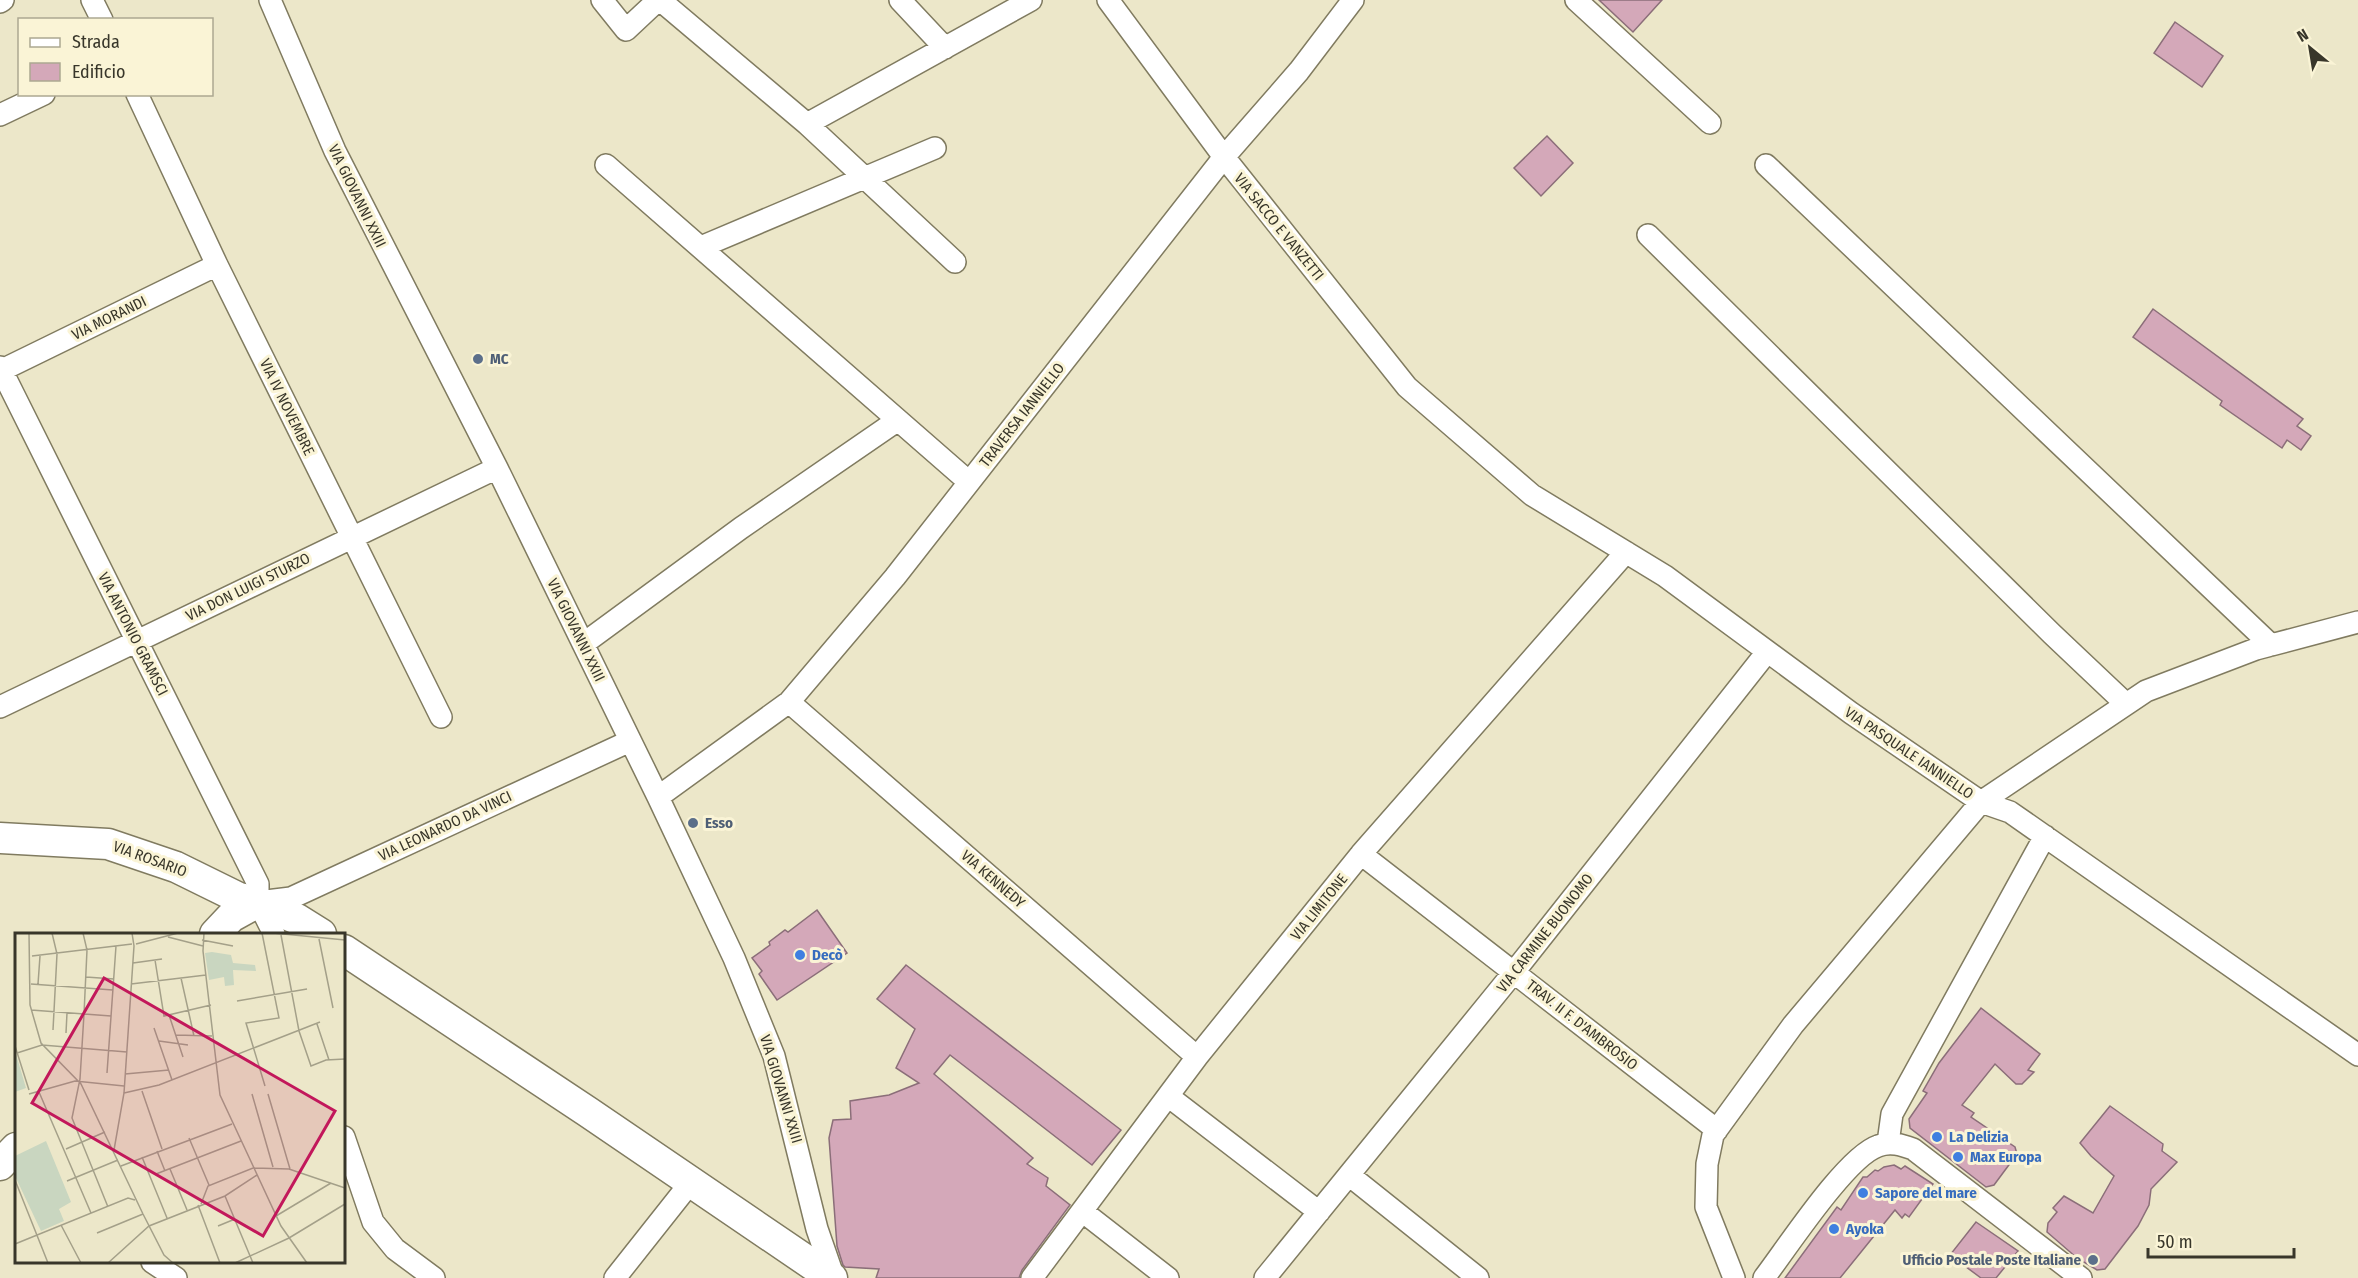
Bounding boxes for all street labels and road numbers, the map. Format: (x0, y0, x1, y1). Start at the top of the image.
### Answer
street label: VIA GIOVANNI XXIII (324, 142, 390, 250)
street label: VIA SACCO E VANZETTI (1230, 170, 1328, 284)
street label: VIA MORANDI (69, 292, 149, 344)
street label: VIA IV NOVEMBRE (256, 356, 318, 458)
street label: TRAVERSA IANNIELLO (976, 359, 1068, 471)
street label: VIA DON LUIGI STURZO (183, 549, 313, 625)
street label: VIA ANTONIO GRAMSCI (94, 569, 172, 699)
street label: VIA GIOVANNI XXIII (543, 576, 609, 684)
street label: VIA PASQUALE IANNIELLO (1841, 703, 1977, 803)
street label: VIA LEONARDO DA VINCI (376, 787, 514, 865)
street label: VIA ROSARIO (111, 837, 189, 881)
street label: VIA KENNEDY (957, 846, 1029, 912)
street label: VIA LIMITONE (1287, 870, 1351, 944)
street label: VIA CARMINE BUONOMO (1493, 870, 1597, 996)
street label: TRAV. II F. D'AMBROSIO (1523, 976, 1641, 1074)
street label: VIA GIOVANNI XXIII (756, 1033, 806, 1145)

